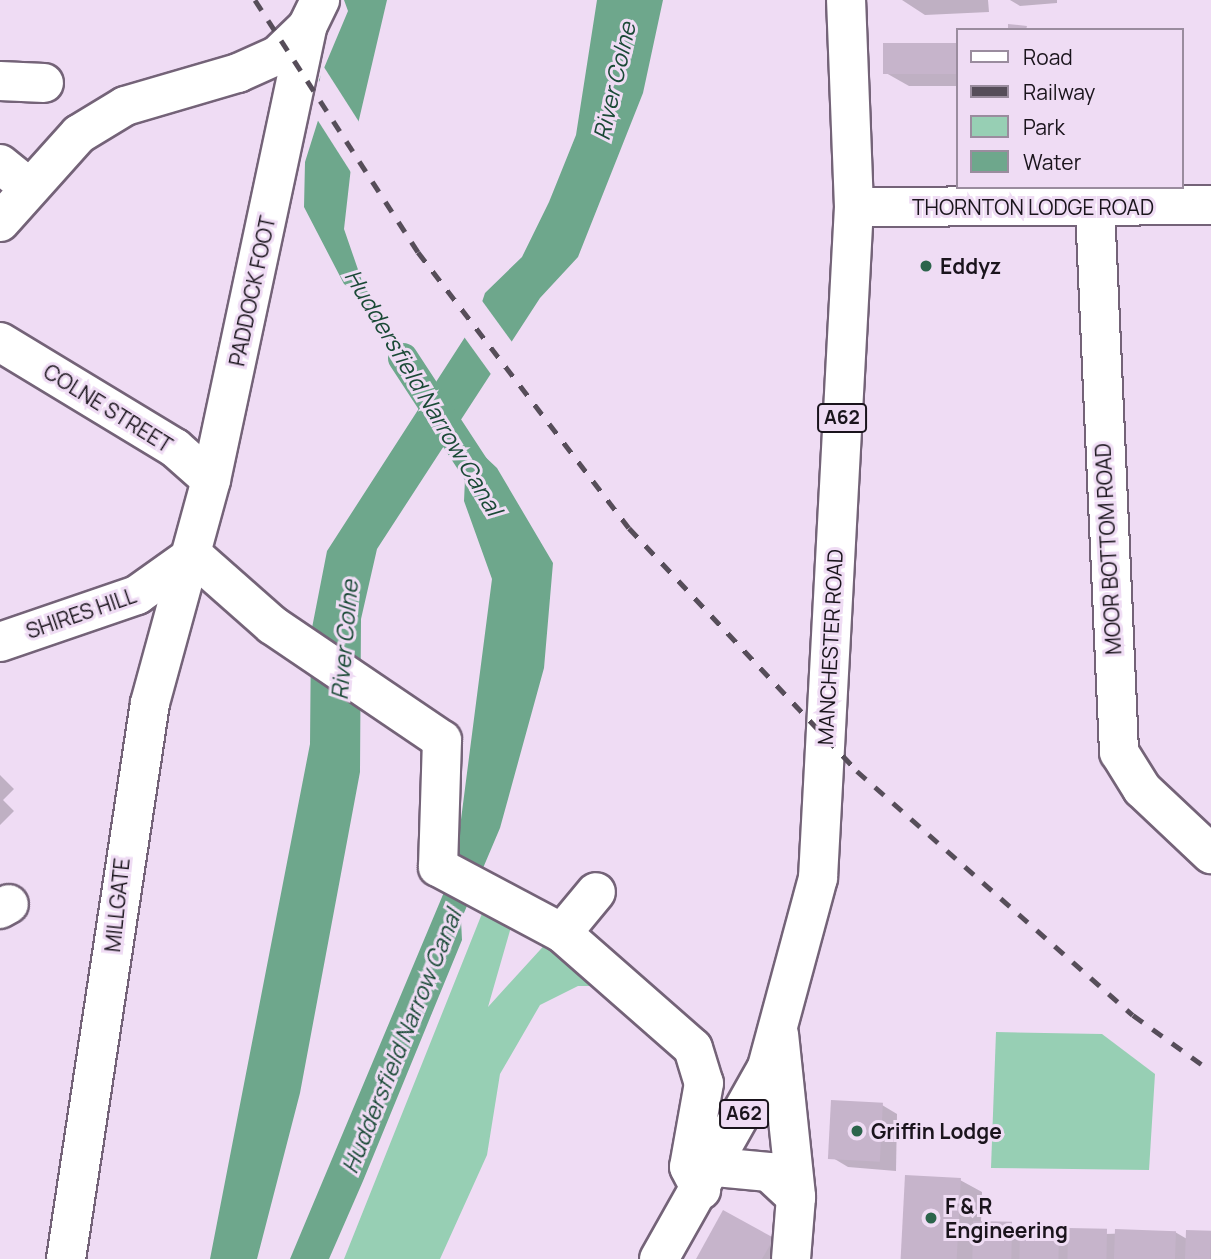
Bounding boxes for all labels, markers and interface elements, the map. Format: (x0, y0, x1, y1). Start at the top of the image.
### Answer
water label: River Colne (587, 19, 641, 143)
legend (956, 28, 1183, 189)
text: Road (1023, 43, 1073, 71)
text: Railway (1023, 78, 1095, 106)
text: Park (1023, 113, 1065, 141)
text: Water (1023, 148, 1081, 176)
street label: THORNTON LODGE ROAD (912, 194, 1154, 220)
street label: PADDOCK FOOT (224, 214, 280, 368)
place label: Eddyz (940, 253, 1001, 279)
marker: Eddyz (918, 258, 934, 274)
water label: Huddersfield Narrow Canal (339, 264, 509, 520)
street label: COLNE STREET (39, 358, 177, 458)
road number: A62 (816, 402, 868, 434)
street label: MOOR BOTTOM ROAD (1090, 443, 1126, 655)
street label: MANCHESTER ROAD (812, 548, 848, 746)
water label: River Colne (325, 579, 363, 701)
street label: SHIRES HILL (23, 582, 139, 644)
street label: MILLGATE (100, 857, 134, 953)
water label: Huddersfield Narrow Canal (335, 905, 467, 1177)
road number: A62 (718, 1098, 770, 1130)
place label: Griffin Lodge (871, 1118, 1002, 1144)
marker: Griffin Lodge (849, 1123, 865, 1139)
place label: F & R Engineering (945, 1193, 1068, 1243)
marker: F & R Engineering (923, 1210, 939, 1226)

